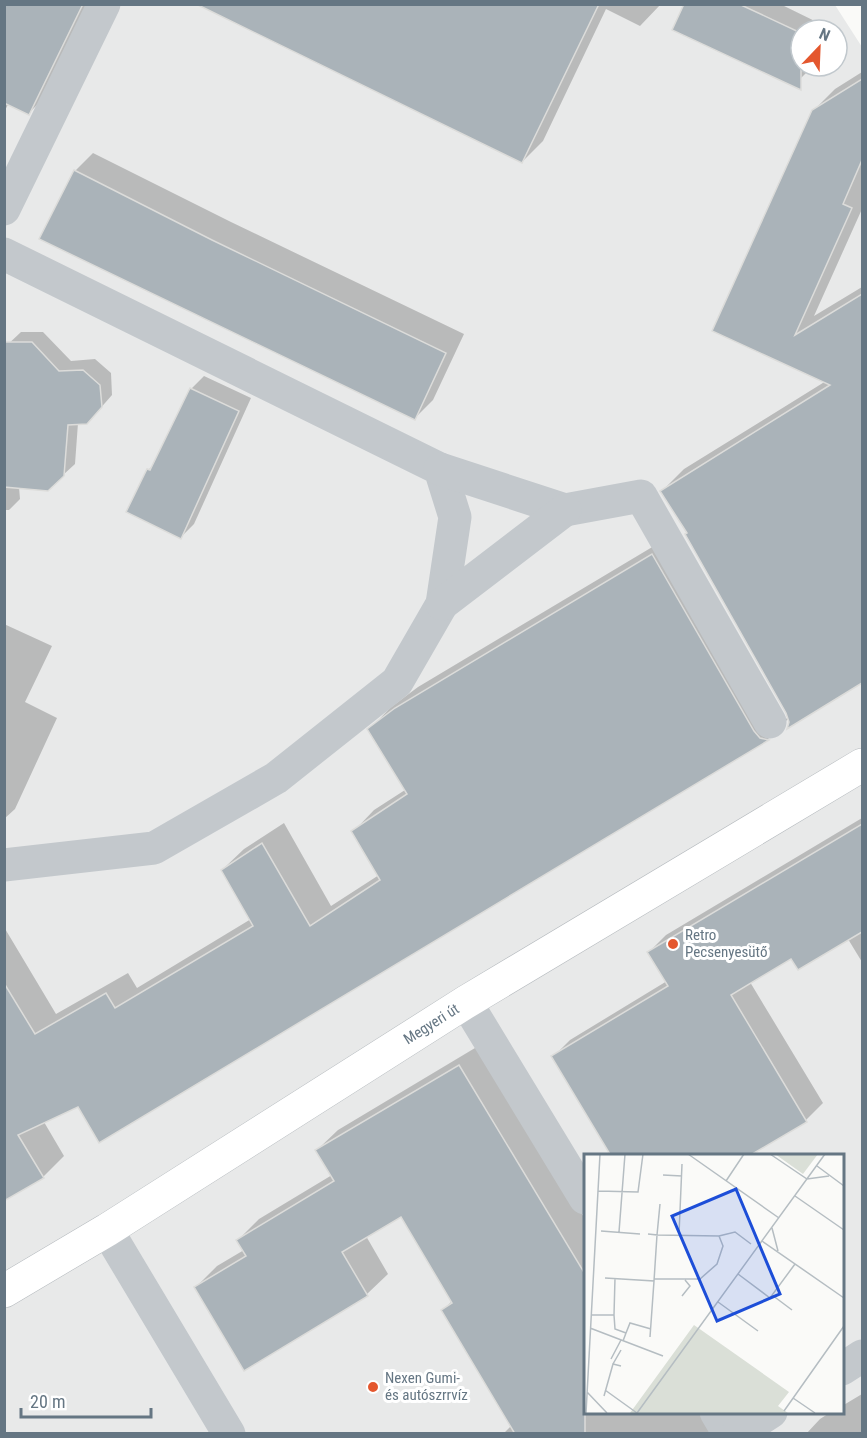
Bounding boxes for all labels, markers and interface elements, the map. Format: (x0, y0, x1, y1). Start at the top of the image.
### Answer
north arrow (789, 18, 849, 78)
text: N (816, 24, 833, 45)
place label: Retro Pecsenyesütő (685, 926, 767, 961)
marker: Retro Pecsenyesütő (666, 937, 680, 951)
street label: Megyeri út (400, 1000, 462, 1048)
inset map (584, 1154, 843, 1414)
place label: Nexen Gumi- és autószrrvíz (385, 1369, 468, 1404)
marker: Nexen Gumi- és autószrrvíz (366, 1380, 380, 1394)
scale bar (21, 1381, 152, 1419)
text: 20 m (30, 1391, 65, 1412)

